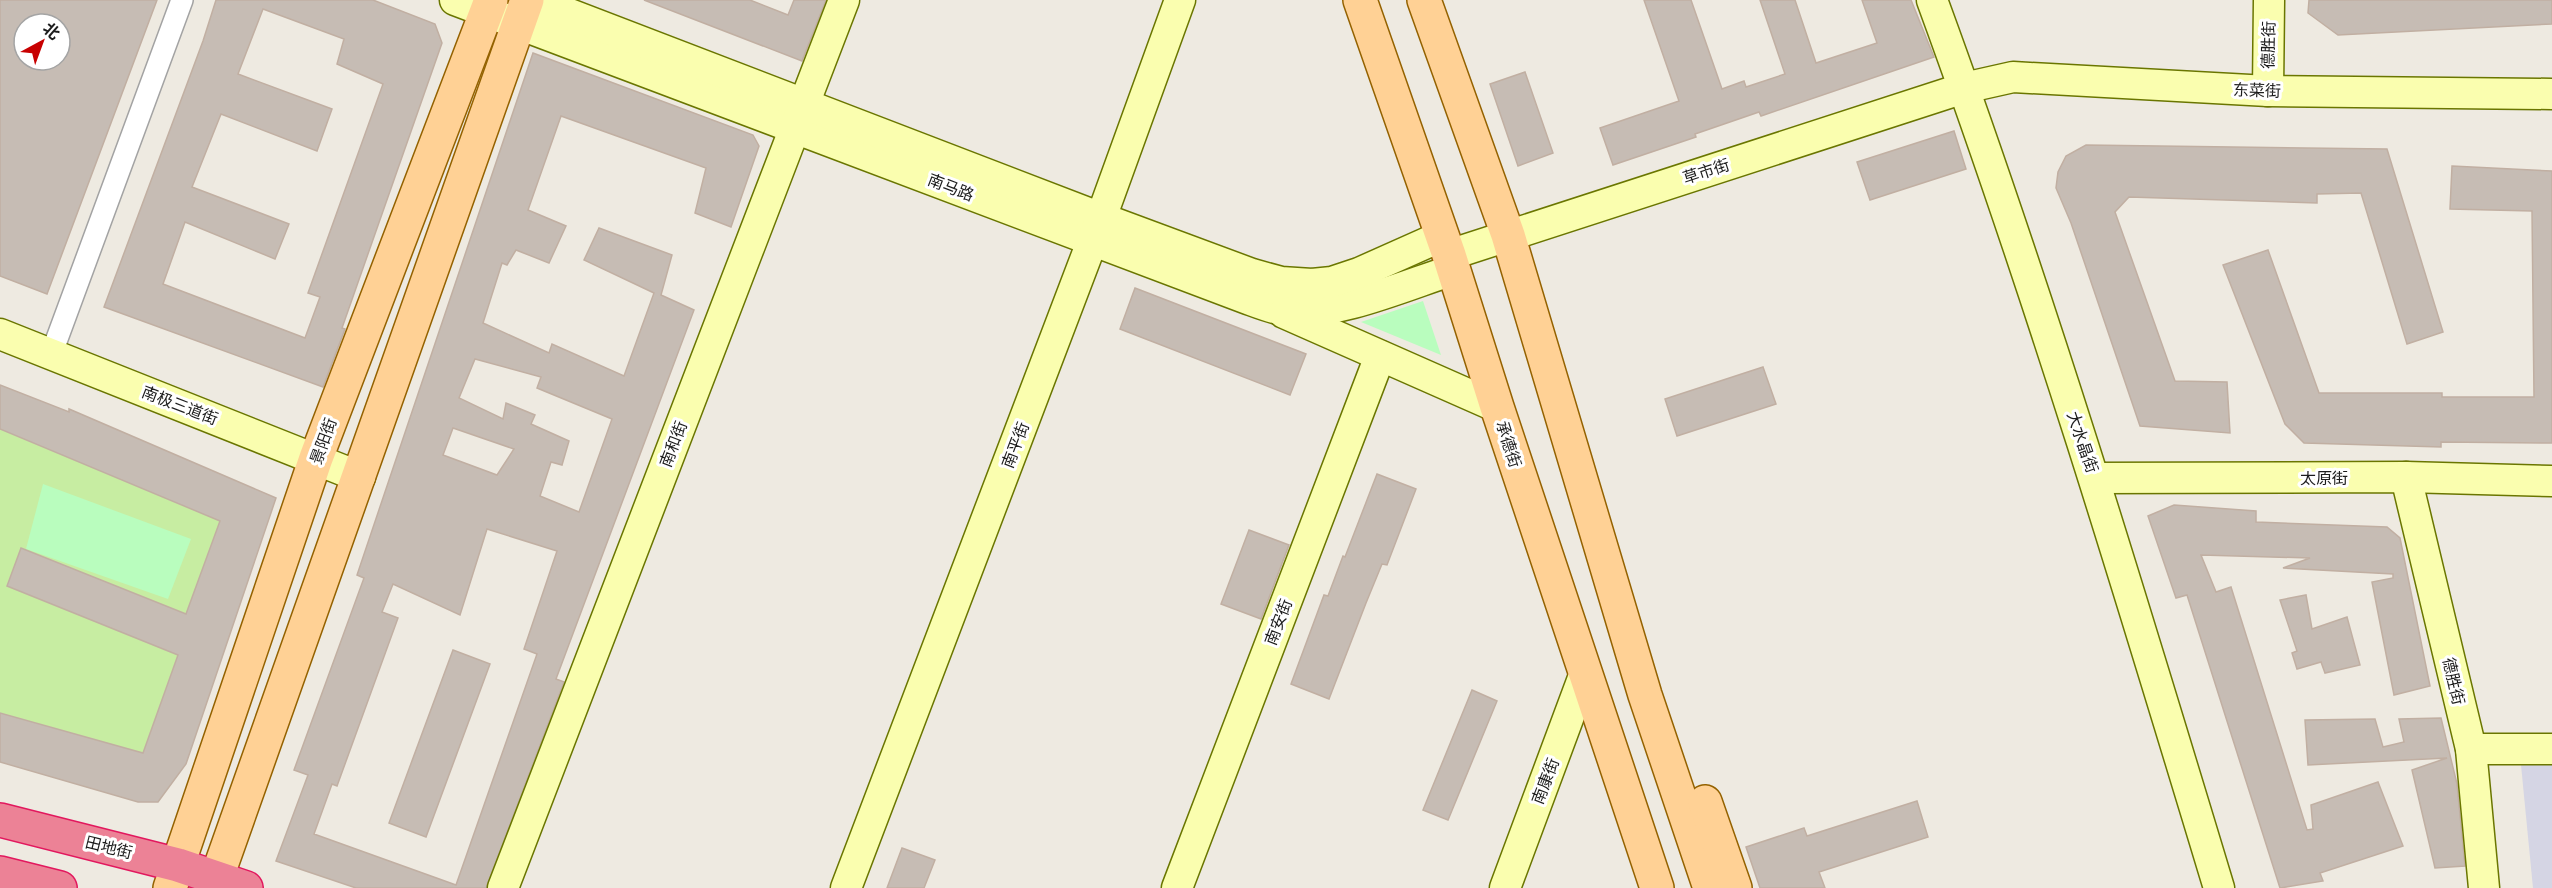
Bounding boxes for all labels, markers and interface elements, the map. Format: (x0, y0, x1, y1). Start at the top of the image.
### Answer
north arrow (12, 12, 72, 72)
text: 北 (39, 19, 64, 43)
street label: 德胜街 (2259, 21, 2278, 69)
street label: 东菜街 (2233, 80, 2281, 101)
street label: 草市街 (1680, 155, 1732, 188)
street label: 南马路 (925, 170, 977, 205)
street label: 南极三道街 (139, 382, 221, 429)
street label: 大水晶街 (2063, 409, 2102, 476)
street label: 景阳街 (306, 415, 341, 467)
street label: 南和街 (656, 418, 691, 470)
street label: 承德街 (1492, 418, 1525, 470)
street label: 南平街 (998, 419, 1033, 471)
street label: 太原街 (2300, 469, 2348, 488)
street label: 南安街 (1261, 596, 1296, 648)
street label: 德胜街 (2439, 656, 2468, 707)
street label: 南康街 (1528, 755, 1563, 807)
street label: 田地街 (83, 832, 134, 863)

